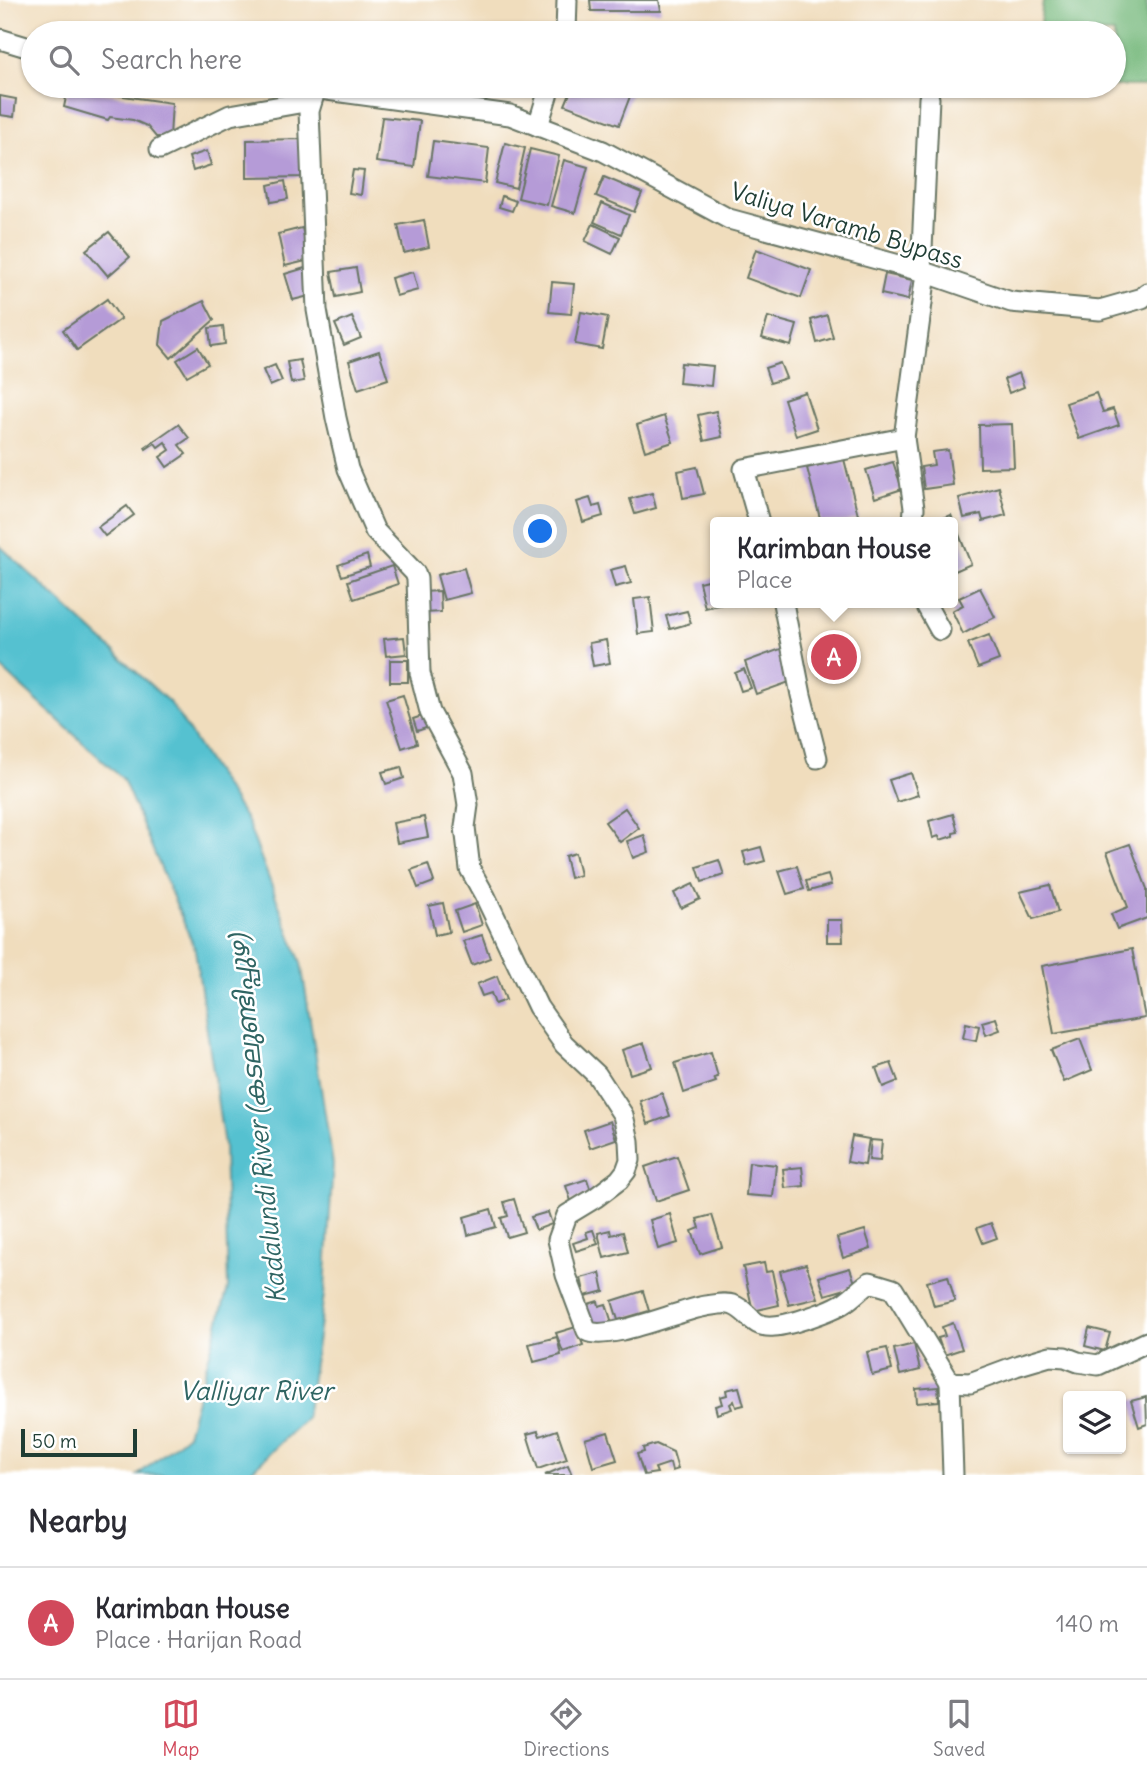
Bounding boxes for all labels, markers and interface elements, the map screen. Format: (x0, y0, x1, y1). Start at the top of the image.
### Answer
search box (21, 21, 1126, 98)
icon: search (45, 41, 83, 79)
text: Search here (101, 43, 242, 76)
street label: Valiya Varamb Bypass (727, 175, 967, 275)
your location (523, 514, 557, 548)
popup (710, 517, 958, 608)
text: Karimban House (737, 532, 931, 565)
text: Place (737, 565, 792, 594)
pin: A (811, 631, 857, 683)
water label: Kadalundi River (കടലുണ്ടിപ്പുഴ) (221, 930, 295, 1306)
water label: Valliyar River (179, 1374, 336, 1407)
map controls (1063, 1391, 1126, 1454)
button: layers (1063, 1391, 1126, 1454)
scale bar (21, 1426, 136, 1458)
text: 50 m (32, 1429, 77, 1453)
text: Nearby (28, 1502, 128, 1540)
text: Karimban House (95, 1592, 290, 1625)
text: A (44, 1609, 58, 1638)
text: 140 m (1056, 1609, 1119, 1638)
text: Place · Harijan Road (95, 1625, 302, 1654)
tab: Map (162, 1695, 200, 1761)
tab: Directions (524, 1695, 609, 1761)
tab: Saved (933, 1695, 985, 1761)

